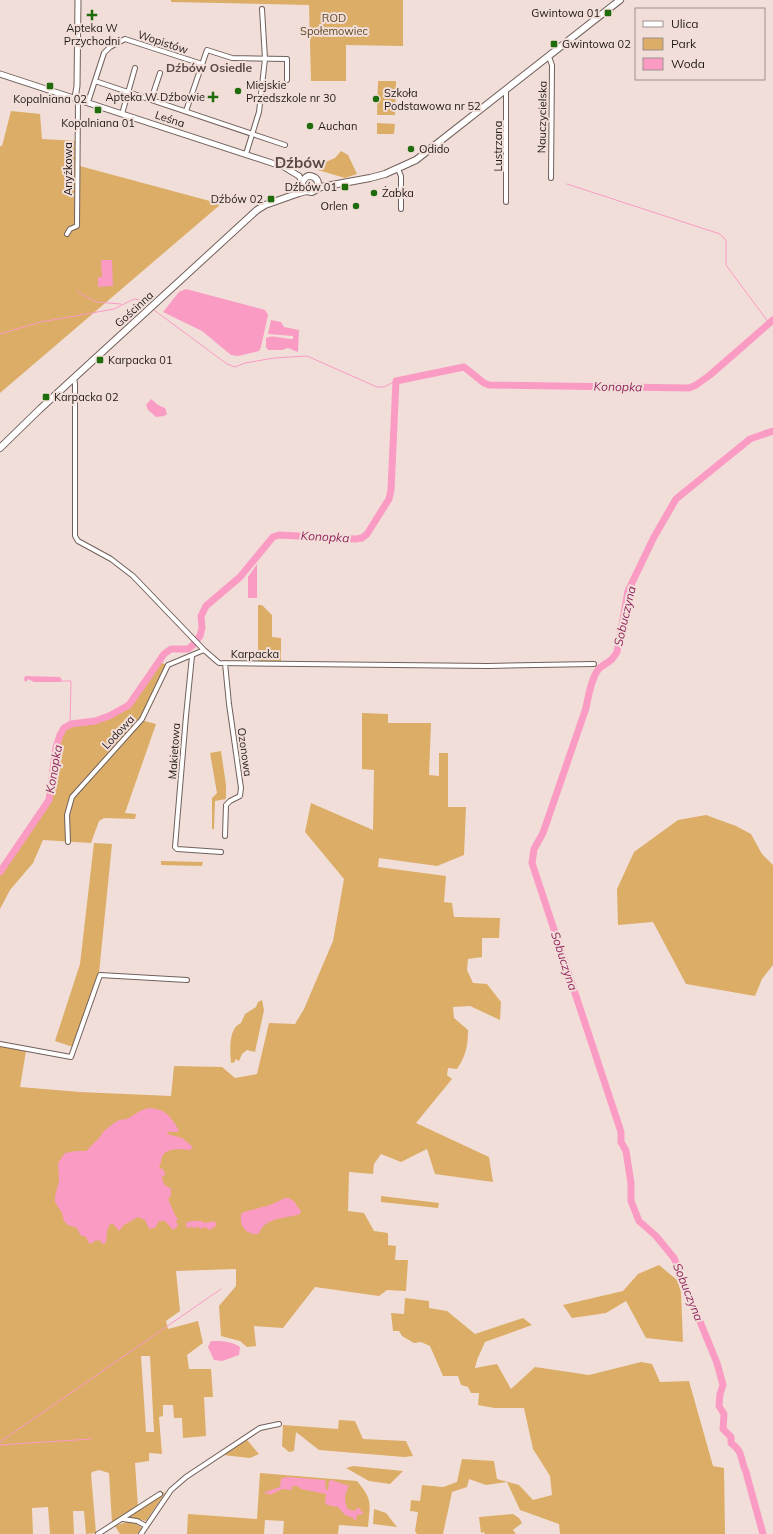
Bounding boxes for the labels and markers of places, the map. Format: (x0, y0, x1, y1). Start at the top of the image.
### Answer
place label: Gwintowa 01 (531, 6, 600, 20)
marker: Gwintowa 01 (603, 8, 613, 18)
marker: Apteka W Przychodni (87, 10, 97, 20)
place label: Apteka W Przychodni (64, 21, 120, 48)
place label: Gwintowa 02 (562, 37, 631, 51)
marker: Gwintowa 02 (549, 39, 559, 49)
place label: Miejskie Przedszkole nr 30 (246, 78, 337, 105)
marker: Kopalniana 02 (45, 81, 55, 91)
marker: Miejskie Przedszkole nr 30 (233, 86, 243, 96)
place label: Szkoła Podstawowa nr 52 (384, 86, 481, 113)
place label: Apteka W Dźbowie (106, 90, 205, 104)
place label: Kopalniana 02 (13, 92, 87, 106)
marker: Apteka W Dźbowie (208, 92, 218, 102)
marker: Szkoła Podstawowa nr 52 (371, 94, 381, 104)
marker: Kopalniana 01 (93, 105, 103, 115)
place label: Kopalniana 01 (61, 116, 135, 130)
place label: Auchan (318, 119, 357, 133)
marker: Auchan (305, 121, 315, 131)
place label: Odido (419, 142, 450, 156)
marker: Odido (406, 144, 416, 154)
place label: Dźbów 01 (285, 180, 337, 194)
marker: Dźbów 01 (340, 182, 350, 192)
place label: Żabka (382, 186, 414, 200)
marker: Żabka (369, 188, 379, 198)
place label: Dźbów 02 (211, 192, 263, 206)
marker: Dźbów 02 (266, 194, 276, 204)
place label: Orlen (320, 199, 348, 213)
marker: Orlen (351, 201, 361, 211)
place label: Karpacka 01 (108, 353, 173, 367)
marker: Karpacka 01 (95, 355, 105, 365)
place label: Karpacka 02 (54, 390, 119, 404)
marker: Karpacka 02 (41, 392, 51, 402)

